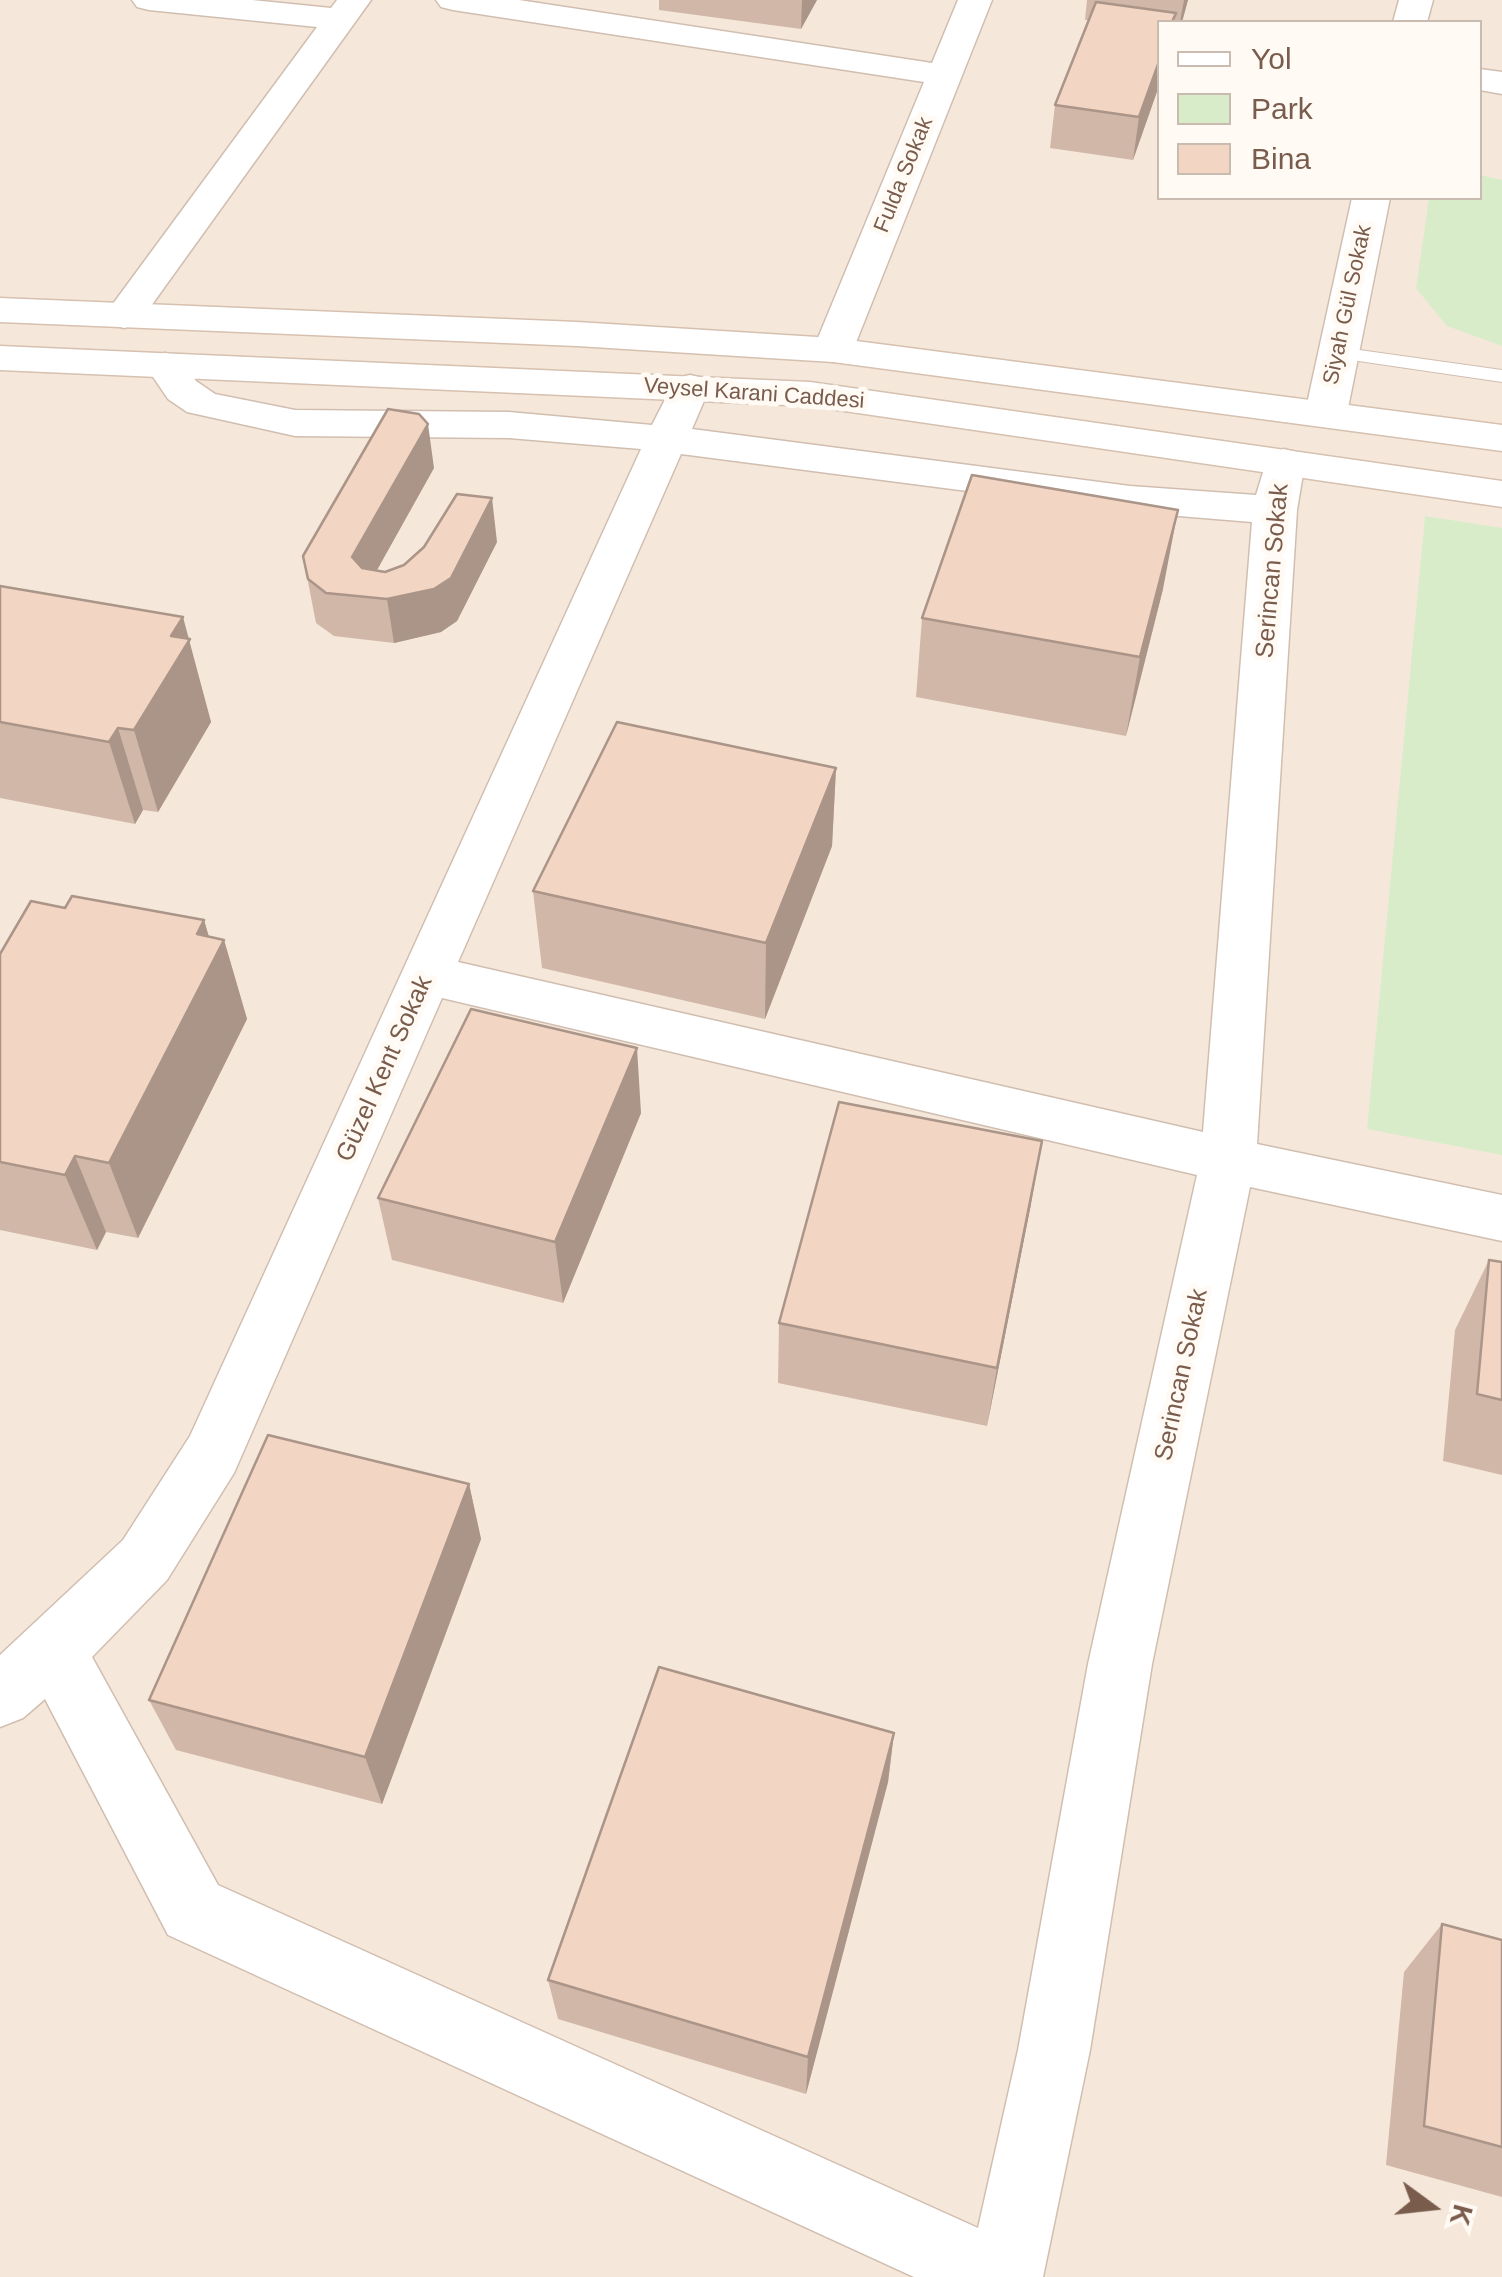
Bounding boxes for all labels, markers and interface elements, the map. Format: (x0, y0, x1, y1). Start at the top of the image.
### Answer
legend (1157, 20, 1482, 200)
text: Yol (1251, 42, 1292, 75)
text: Park (1251, 92, 1313, 125)
street label: Fulda Sokak (869, 113, 939, 237)
text: Bina (1251, 142, 1311, 175)
street label: Siyah Gül Sokak (1318, 223, 1378, 387)
street label: Veysel Karani Caddesi (643, 373, 865, 415)
street label: Serincan Sokak (1250, 482, 1296, 660)
street label: Güzel Kent Sokak (331, 971, 439, 1167)
street label: Serincan Sokak (1149, 1286, 1215, 1464)
north arrow (1382, 2157, 1482, 2257)
text: K (1444, 2201, 1479, 2229)

